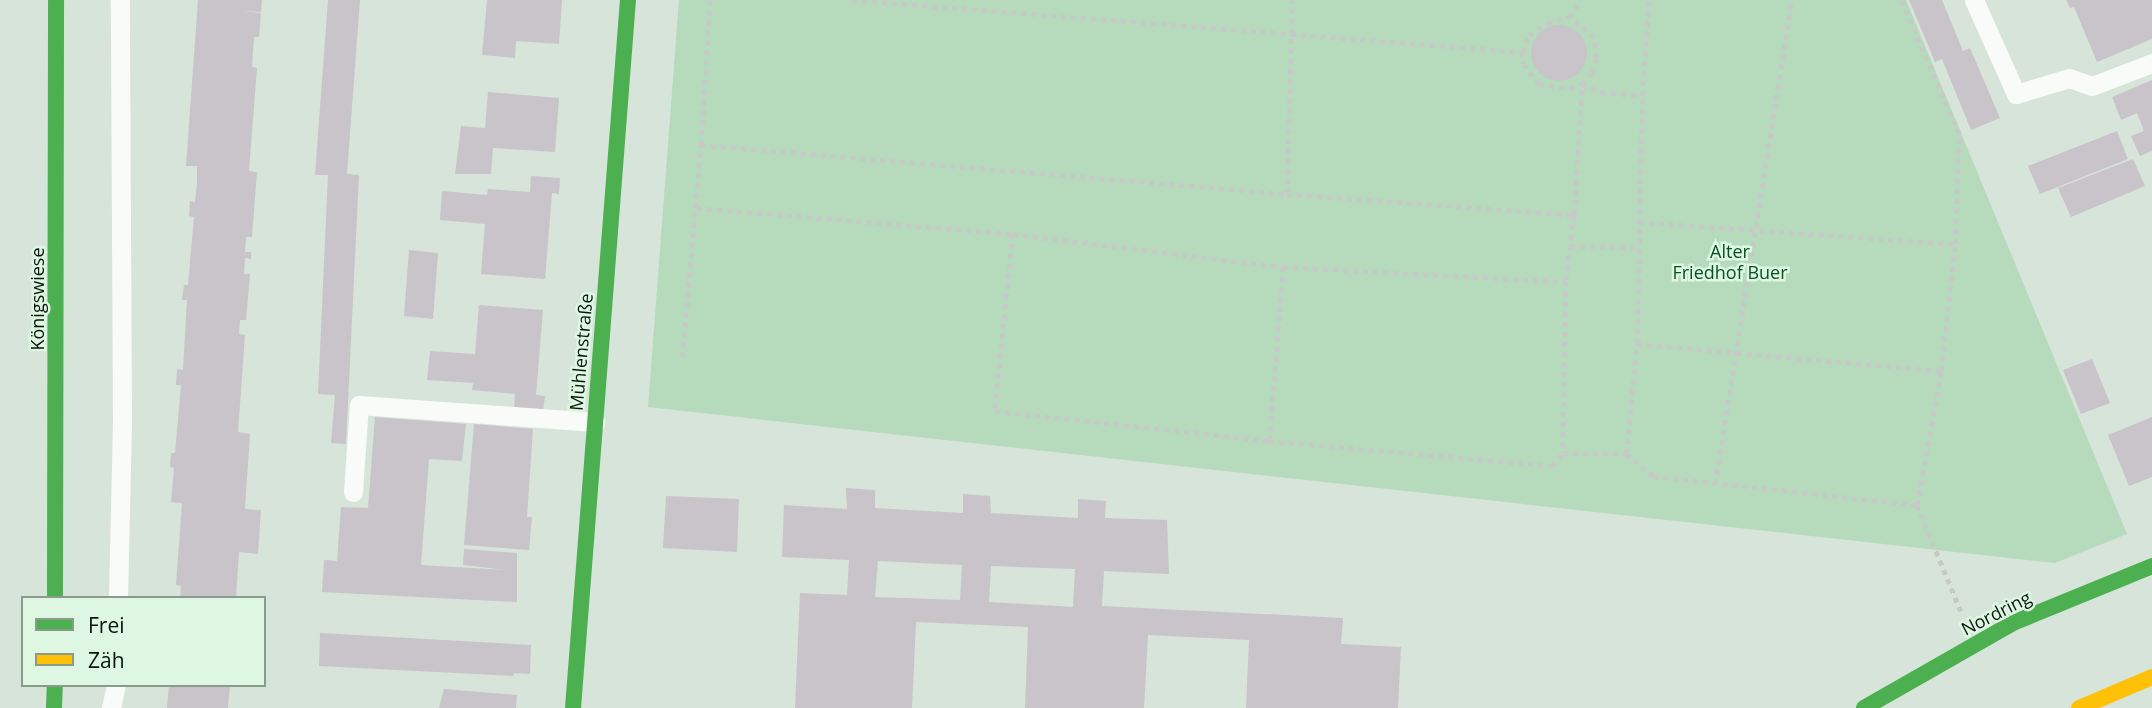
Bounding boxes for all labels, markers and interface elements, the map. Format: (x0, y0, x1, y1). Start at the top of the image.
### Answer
park label: Alter Friedhof Buer (1672, 241, 1788, 284)
street label: Königswiese (26, 247, 48, 351)
street label: Mühlenstraße (565, 292, 597, 412)
street label: Nordring (1957, 586, 2035, 640)
legend (21, 596, 266, 687)
text: Frei (88, 611, 125, 639)
text: Zäh (88, 646, 125, 674)

